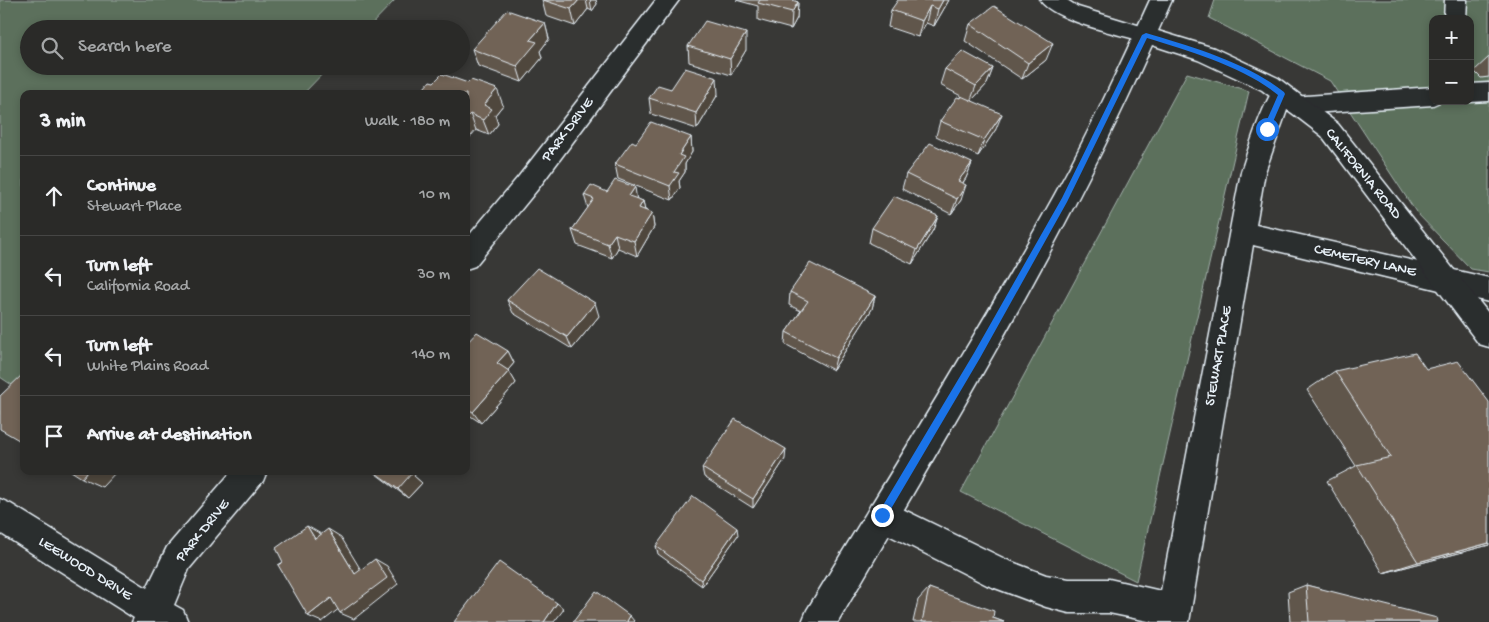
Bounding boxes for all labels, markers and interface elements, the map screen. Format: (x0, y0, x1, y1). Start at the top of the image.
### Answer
map controls (1429, 15, 1474, 105)
button: + (1429, 15, 1474, 60)
search box (20, 20, 470, 75)
icon: search (38, 34, 66, 62)
text: Search here (78, 36, 172, 59)
button: − (1429, 60, 1474, 105)
street label: PARK DRIVE (537, 94, 598, 166)
text: 3 min (40, 110, 85, 135)
text: Walk · 180 m (365, 113, 450, 132)
route start (1256, 118, 1279, 141)
street label: CALIFORNIA ROAD (1321, 125, 1405, 223)
text: Continue (87, 175, 156, 198)
icon: ahead (40, 182, 68, 210)
text: 10 m (419, 186, 450, 205)
text: Stewart Place (87, 198, 181, 217)
street label: CEMETERY LANE (1312, 241, 1418, 282)
text: Turn left (87, 255, 151, 278)
icon: left (40, 262, 68, 290)
text: 30 m (417, 266, 450, 285)
text: California Road (87, 278, 189, 297)
street label: STEWART PLACE (1201, 304, 1237, 407)
text: Turn left (87, 335, 151, 358)
icon: left (40, 342, 68, 370)
text: 140 m (412, 346, 450, 365)
text: White Plains Road (87, 358, 208, 377)
icon: arrive (40, 422, 68, 450)
text: Arrive at destination (87, 424, 251, 447)
street label: PARK DRIVE (172, 495, 234, 567)
route end (871, 504, 894, 527)
street label: LEEWOOD DRIVE (35, 533, 136, 605)

